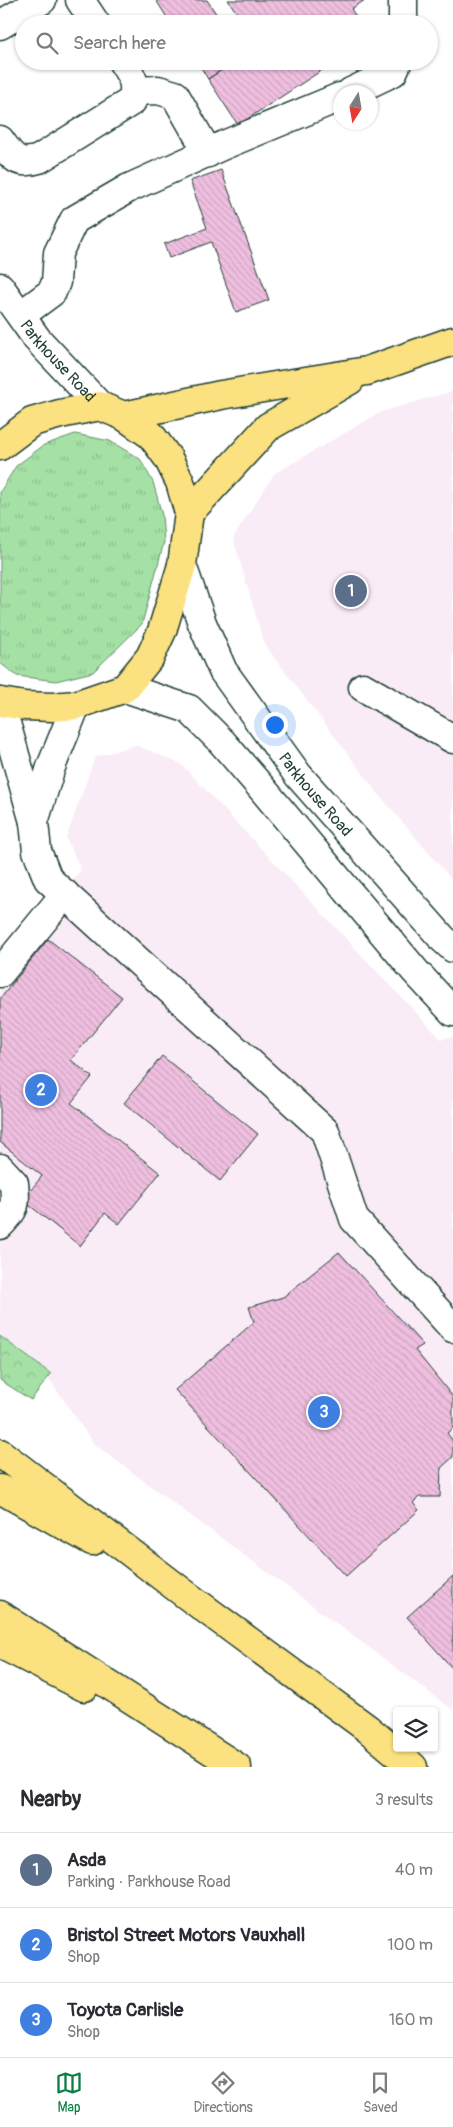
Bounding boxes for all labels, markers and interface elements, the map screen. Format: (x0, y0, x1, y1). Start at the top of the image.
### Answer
search box (15, 15, 438, 70)
icon: search (33, 29, 61, 57)
text: Search here (73, 31, 166, 55)
north arrow (333, 85, 378, 130)
street label: Parkhouse Road (15, 316, 100, 406)
pin: 1 (335, 572, 367, 610)
your location (262, 712, 288, 738)
street label: Parkhouse Road (274, 749, 356, 841)
pin: 2 (25, 1071, 57, 1109)
pin: 3 (308, 1393, 340, 1431)
map controls (393, 1707, 438, 1752)
button: layers (393, 1707, 438, 1752)
text: Nearby (20, 1786, 81, 1813)
text: 3 results (375, 1790, 433, 1810)
text: Asda (67, 1848, 106, 1872)
text: 1 (33, 1860, 39, 1880)
text: 40 m (395, 1860, 433, 1880)
text: Parking · Parkhouse Road (67, 1872, 231, 1892)
text: Bristol Street Motors Vauxhall (67, 1923, 305, 1947)
text: 2 (32, 1935, 40, 1955)
text: 100 m (387, 1935, 433, 1955)
text: Shop (67, 1947, 100, 1967)
text: Toyota Carlisle (67, 1998, 183, 2022)
text: 3 (32, 2010, 40, 2030)
text: 160 m (389, 2010, 433, 2030)
text: Shop (67, 2022, 100, 2042)
tab: Map (55, 2069, 83, 2116)
tab: Directions (193, 2069, 253, 2116)
tab: Saved (363, 2069, 398, 2116)

